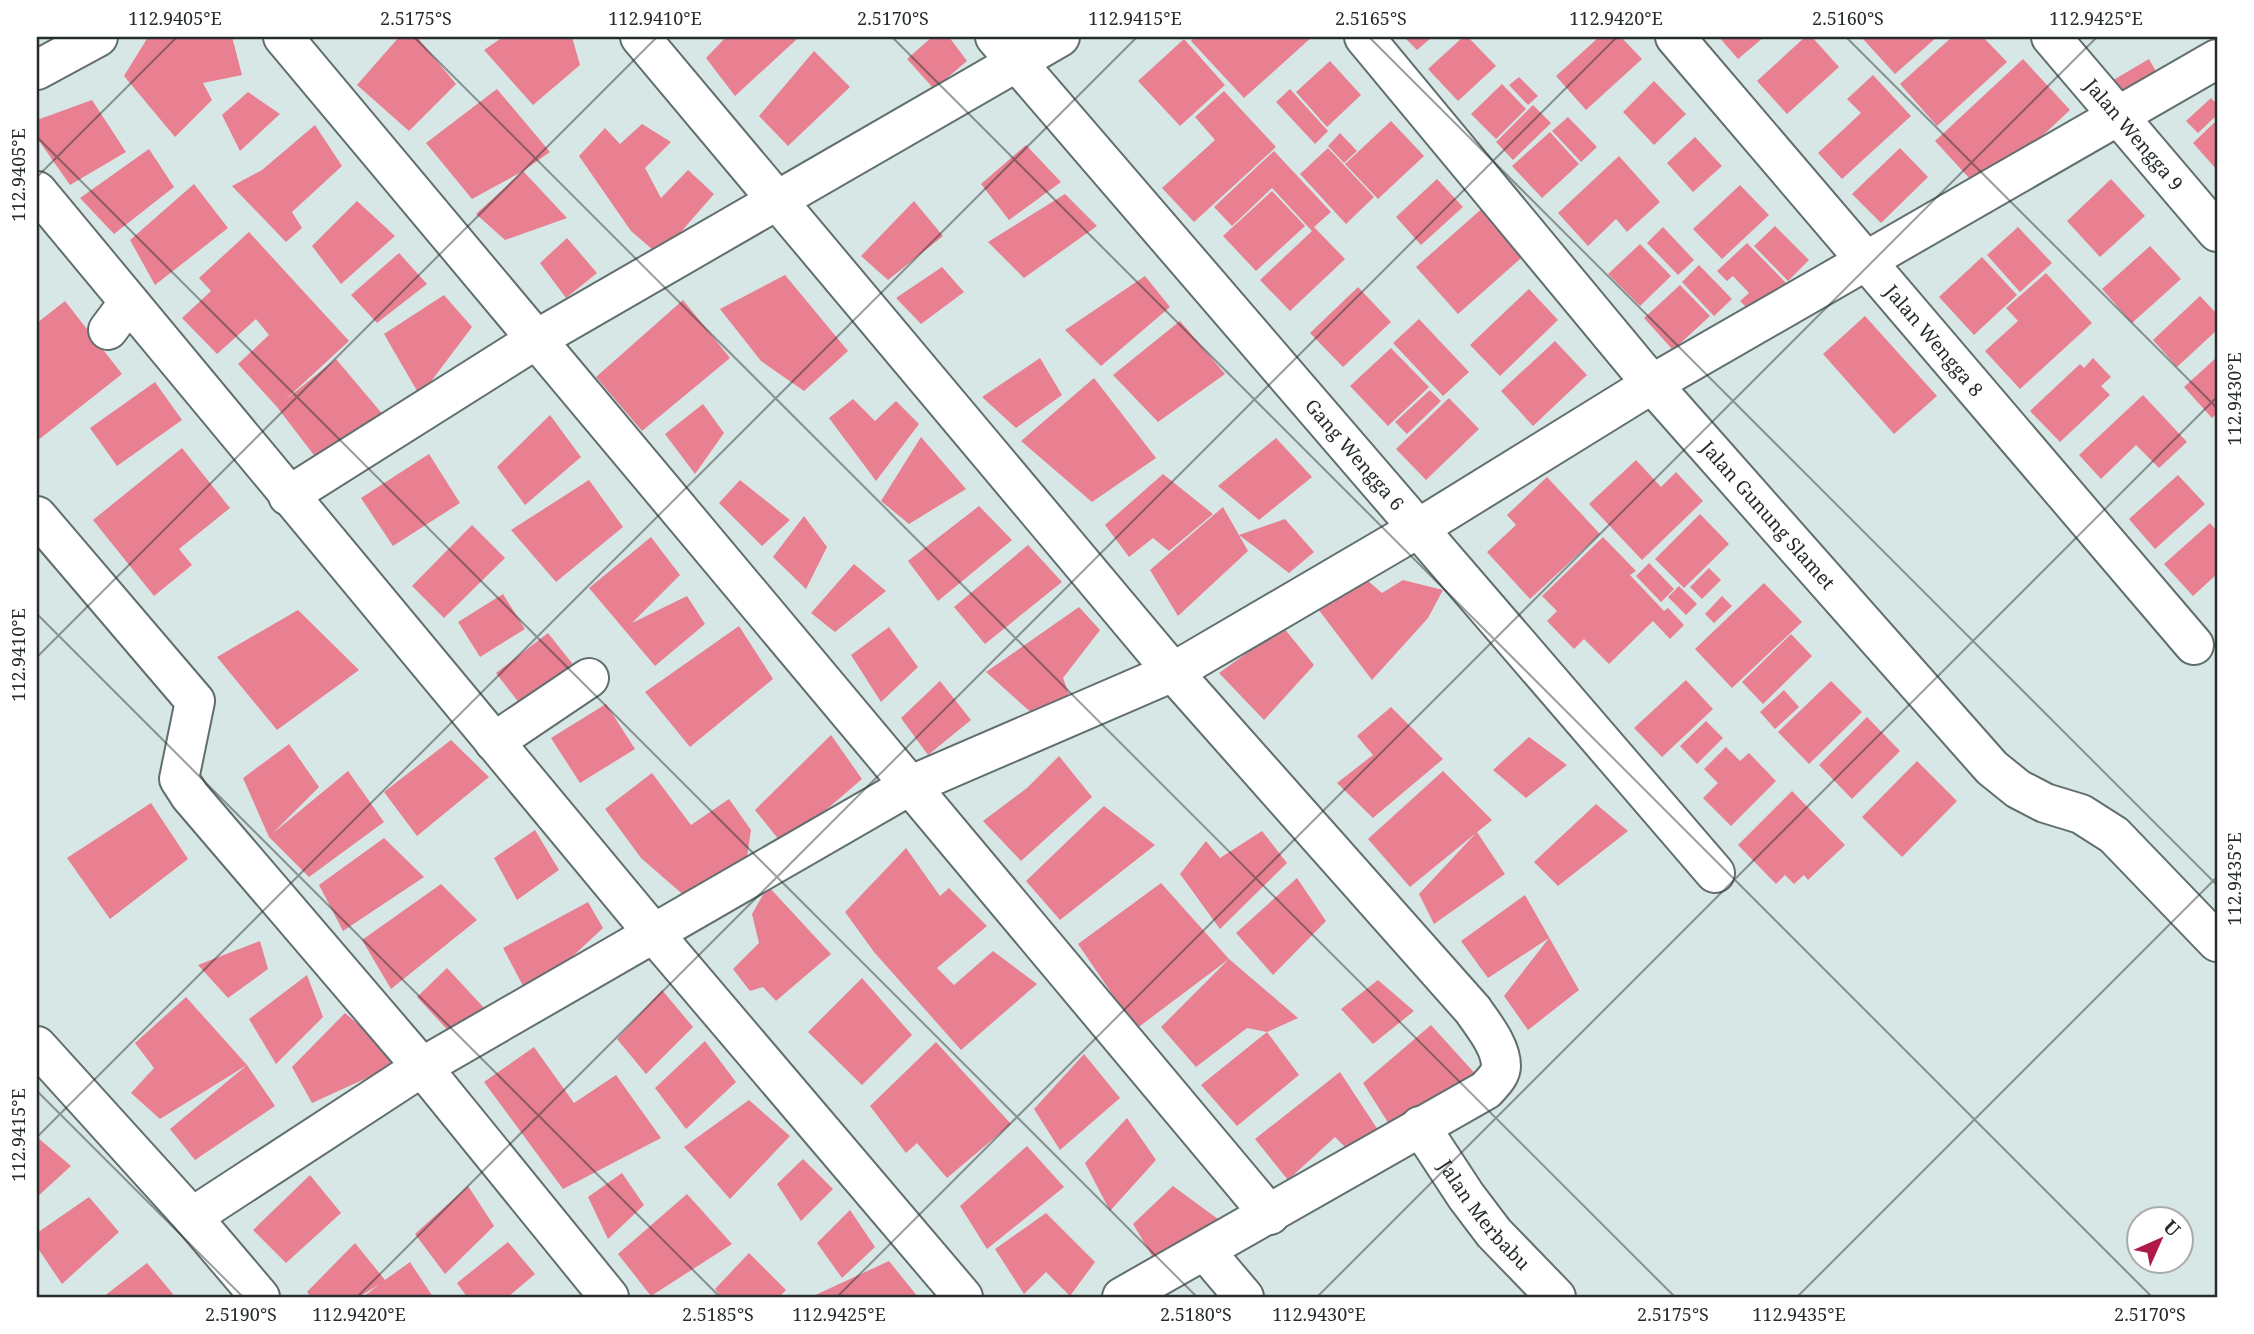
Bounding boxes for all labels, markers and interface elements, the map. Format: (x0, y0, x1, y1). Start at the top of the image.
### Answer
text: 112.9405°E (128, 6, 222, 30)
text: 2.5175°S (380, 6, 452, 30)
text: 112.9410°E (608, 6, 702, 30)
text: 2.5170°S (857, 6, 929, 30)
text: 112.9415°E (1088, 6, 1182, 30)
text: 2.5165°S (1335, 6, 1407, 30)
text: 112.9420°E (1569, 6, 1663, 30)
text: 2.5160°S (1812, 6, 1884, 30)
text: 112.9425°E (2049, 6, 2143, 30)
street label: Jalan Wengga 9 (2078, 72, 2189, 196)
text: 112.9405°E (6, 128, 30, 222)
street label: Jalan Wengga 8 (1878, 278, 1989, 402)
text: 112.9430°E (2222, 352, 2246, 446)
street label: Gang Wengga 6 (1299, 393, 1410, 516)
street label: Jalan Gunung Slamet (1694, 434, 1841, 595)
text: 112.9410°E (6, 608, 30, 702)
text: 112.9435°E (2222, 832, 2246, 926)
text: 112.9415°E (6, 1088, 30, 1182)
street label: Jalan Merbabu (1432, 1154, 1536, 1276)
north arrow (2124, 1204, 2194, 1274)
text: U (2158, 1214, 2186, 1242)
text: 2.5190°S (205, 1302, 277, 1326)
text: 112.9420°E (312, 1302, 406, 1326)
text: 2.5185°S (682, 1302, 754, 1326)
text: 112.9425°E (792, 1302, 886, 1326)
text: 2.5180°S (1160, 1302, 1232, 1326)
text: 112.9430°E (1272, 1302, 1366, 1326)
text: 2.5175°S (1637, 1302, 1709, 1326)
text: 112.9435°E (1752, 1302, 1846, 1326)
text: 2.5170°S (2114, 1302, 2186, 1326)

